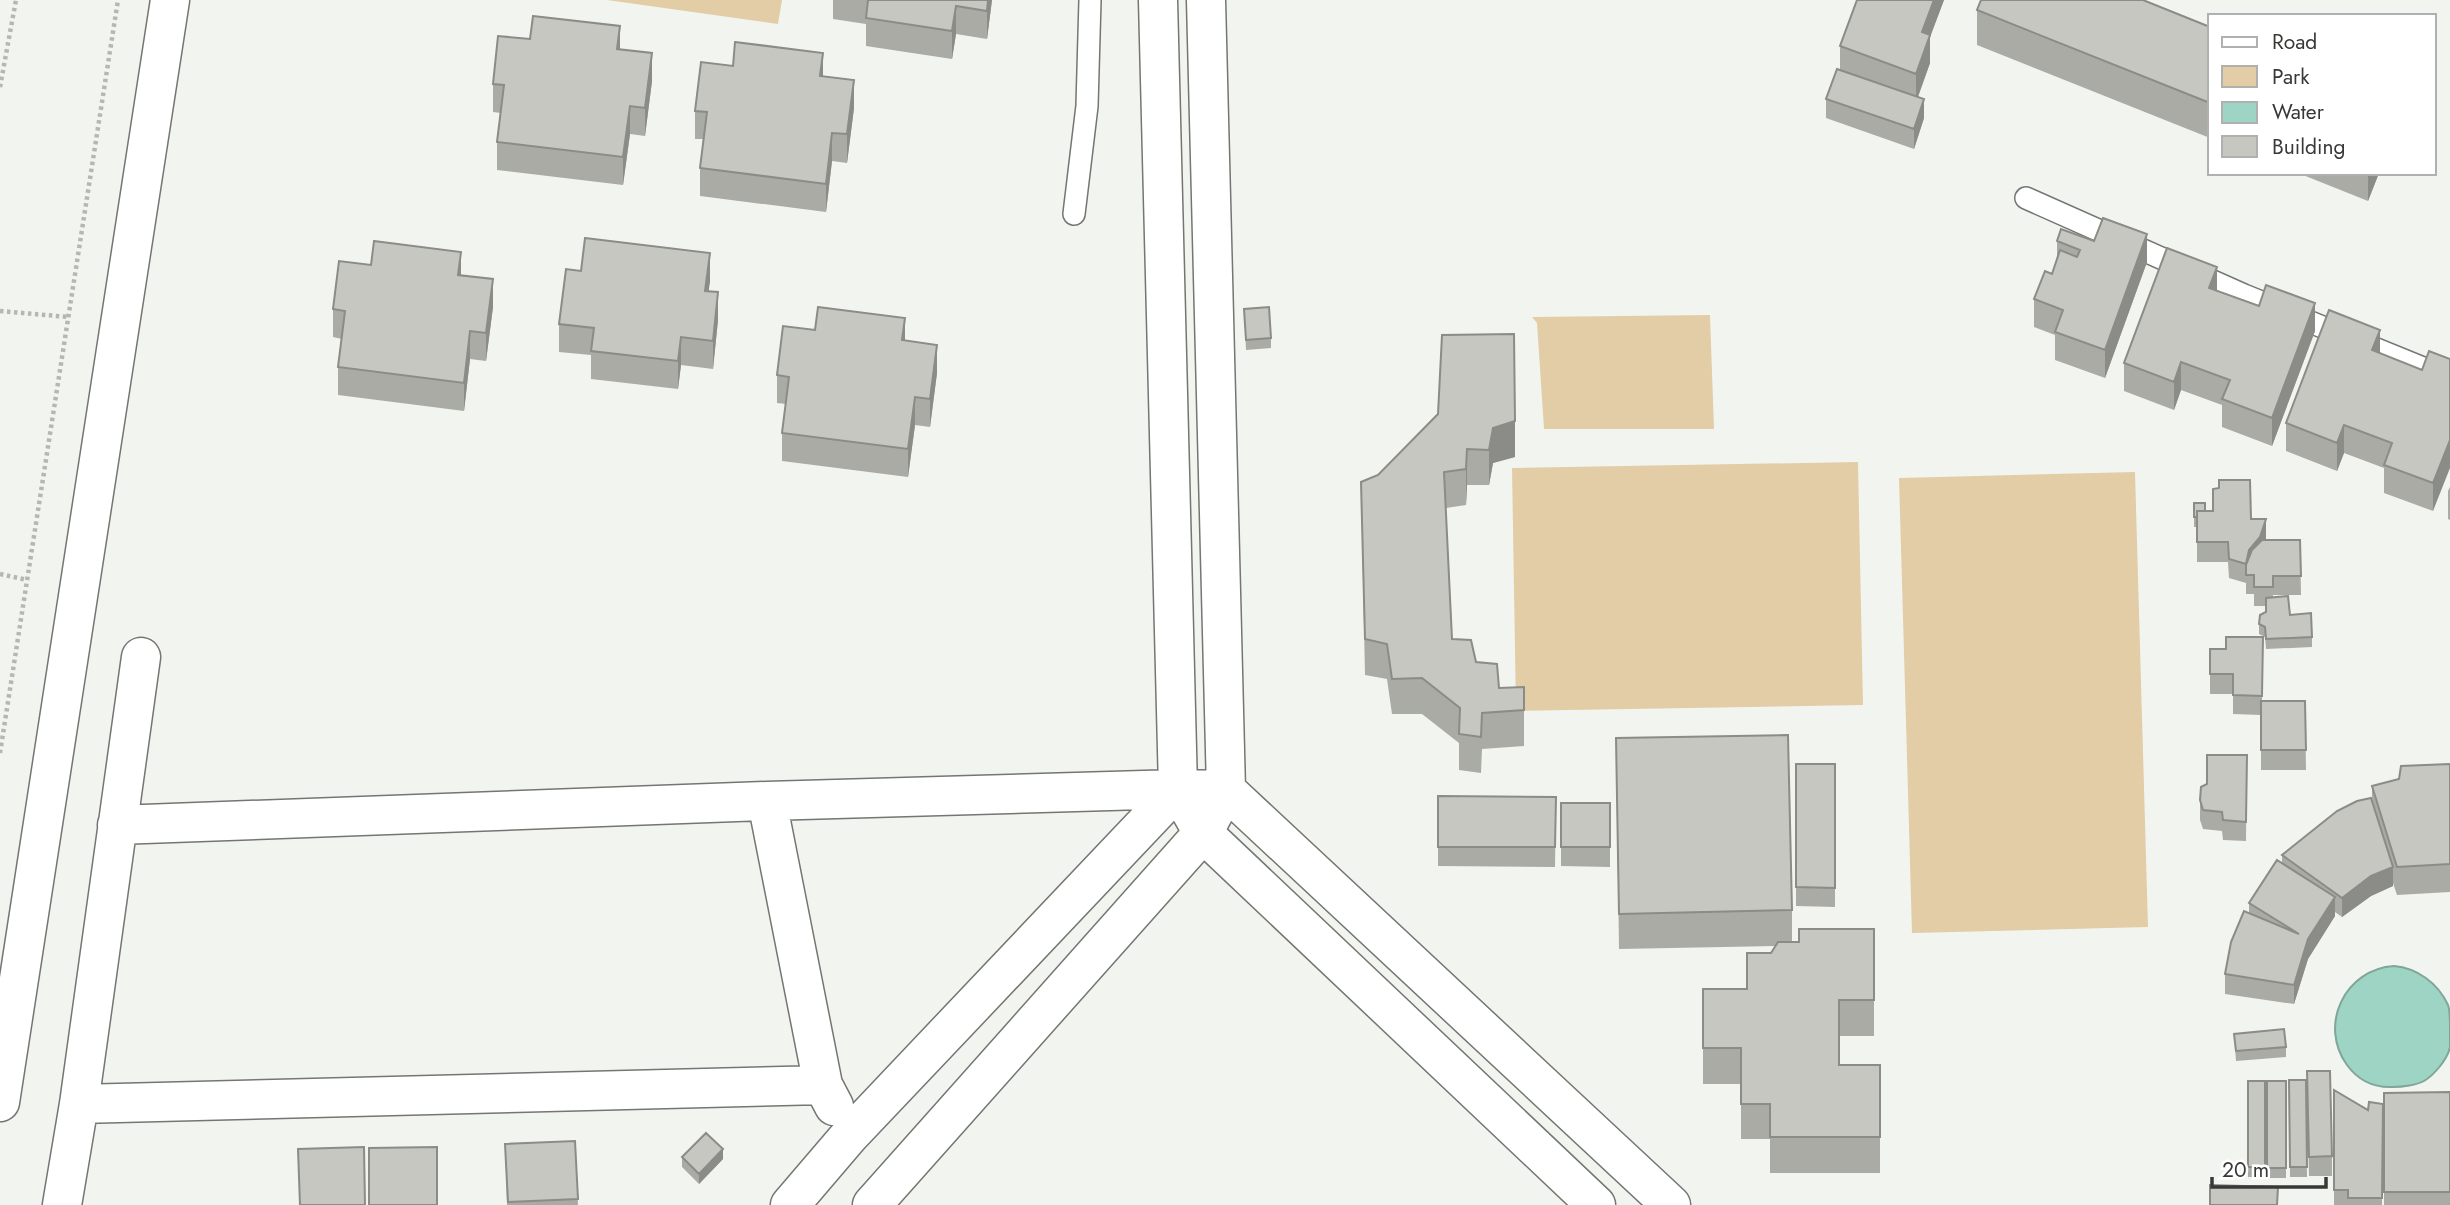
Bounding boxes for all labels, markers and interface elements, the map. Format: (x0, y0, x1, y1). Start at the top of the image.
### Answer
legend (2208, 14, 2436, 175)
text: Road (2272, 27, 2317, 57)
text: Park (2272, 62, 2310, 92)
text: Water (2272, 97, 2325, 127)
text: Building (2272, 132, 2345, 162)
scale bar (2212, 1146, 2326, 1190)
text: 20 m (2222, 1155, 2269, 1185)

